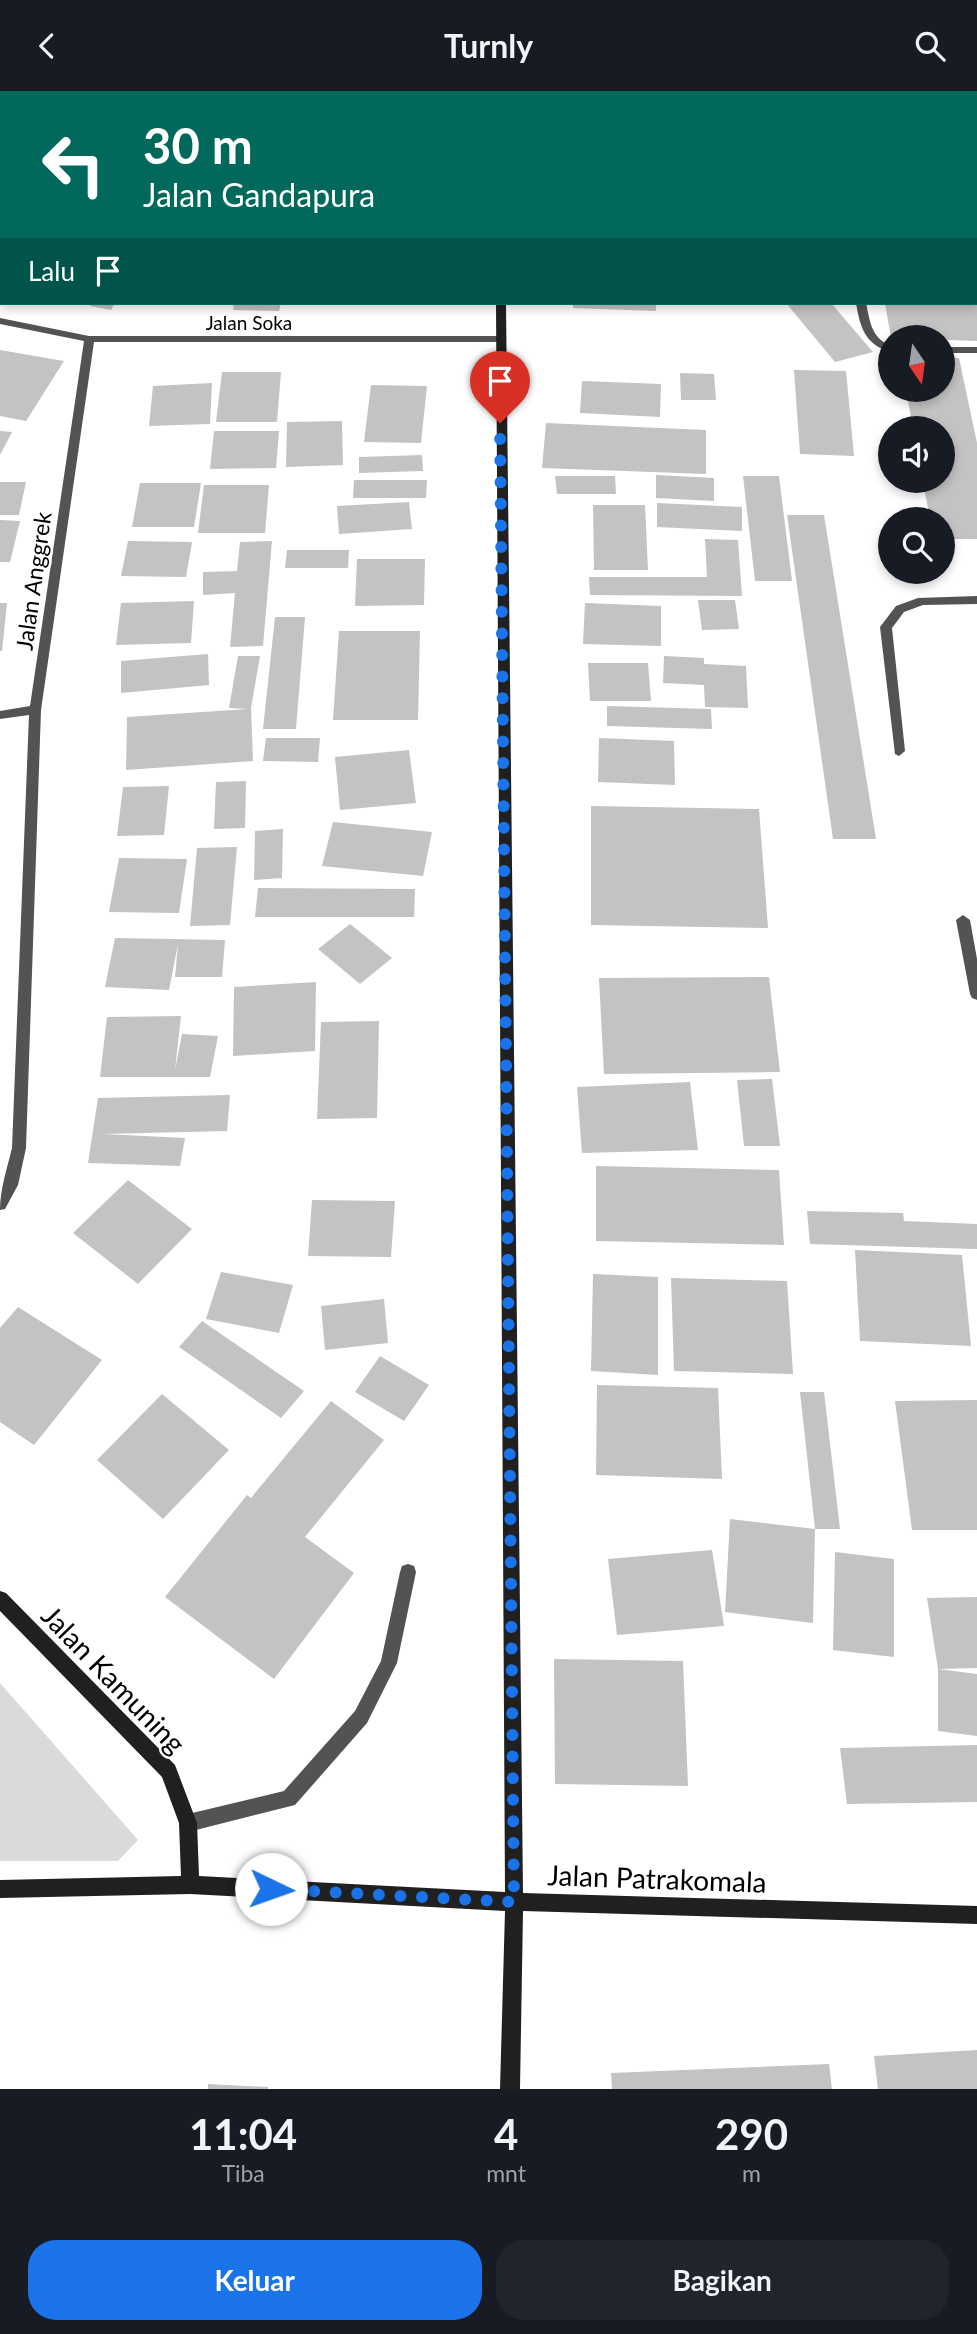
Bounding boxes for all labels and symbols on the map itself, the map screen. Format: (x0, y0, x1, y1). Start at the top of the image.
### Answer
street label: Jalan Soka (206, 311, 292, 334)
north arrow (878, 325, 956, 403)
pin (470, 351, 530, 423)
street label: Jalan Anggrek (9, 510, 57, 652)
street label: Jalan Kamuning (35, 1598, 193, 1760)
position arrow (234, 1852, 308, 1926)
street label: Jalan Patrakomala (547, 1857, 767, 1899)

